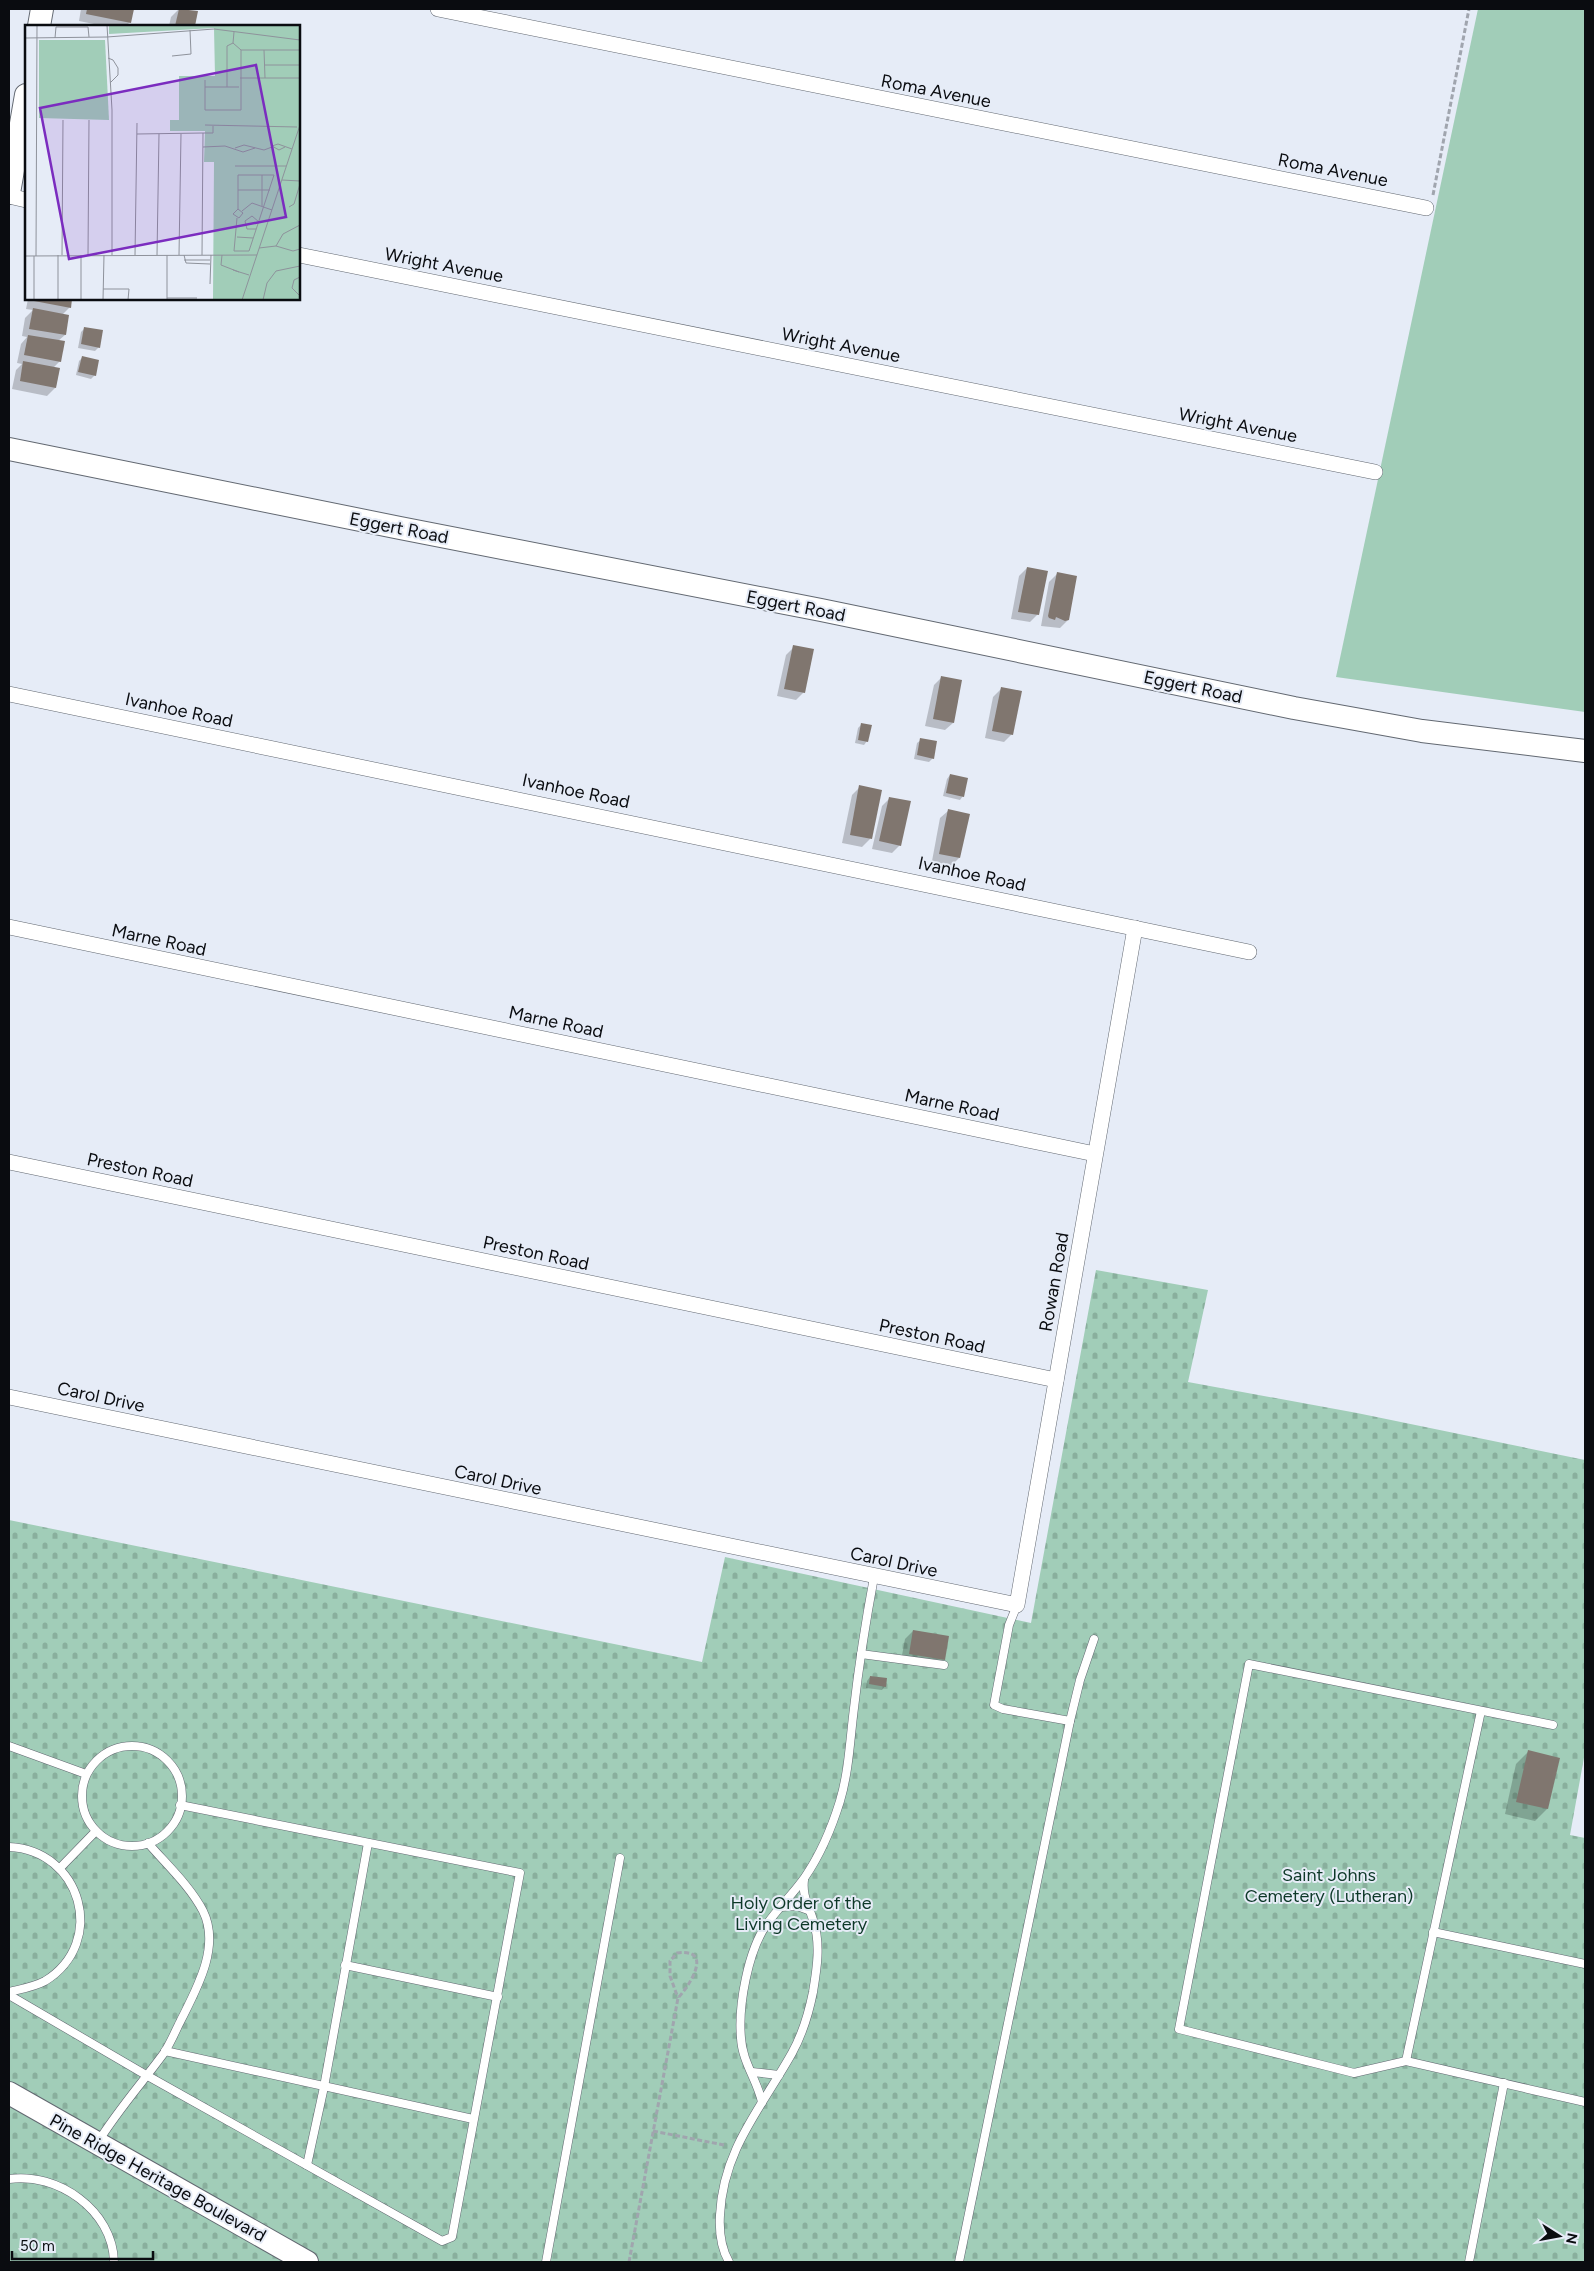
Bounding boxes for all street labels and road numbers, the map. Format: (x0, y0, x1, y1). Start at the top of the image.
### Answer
street label: Roma Avenue (879, 70, 993, 112)
street label: Roma Avenue (1276, 149, 1390, 191)
street label: Wright Avenue (383, 243, 505, 287)
street label: Wright Avenue (780, 323, 902, 367)
street label: Wright Avenue (1177, 403, 1299, 447)
street label: Eggert Road (348, 508, 450, 548)
street label: Eggert Road (745, 586, 847, 626)
street label: Eggert Road (1142, 666, 1244, 708)
street label: Ivanhoe Road (123, 688, 235, 732)
street label: Ivanhoe Road (520, 769, 632, 813)
street label: Ivanhoe Road (916, 852, 1028, 896)
street label: Marne Road (110, 919, 208, 961)
street label: Marne Road (507, 1001, 605, 1043)
street label: Marne Road (903, 1084, 1001, 1126)
street label: Preston Road (85, 1148, 195, 1192)
street label: Preston Road (481, 1231, 591, 1275)
street label: Rowan Road (1034, 1231, 1074, 1333)
street label: Preston Road (877, 1314, 987, 1358)
street label: Carol Drive (55, 1377, 147, 1417)
street label: Carol Drive (452, 1460, 544, 1500)
street label: Carol Drive (848, 1542, 940, 1582)
street label: Pine Ridge Heritage Boulevard (46, 2109, 270, 2247)

